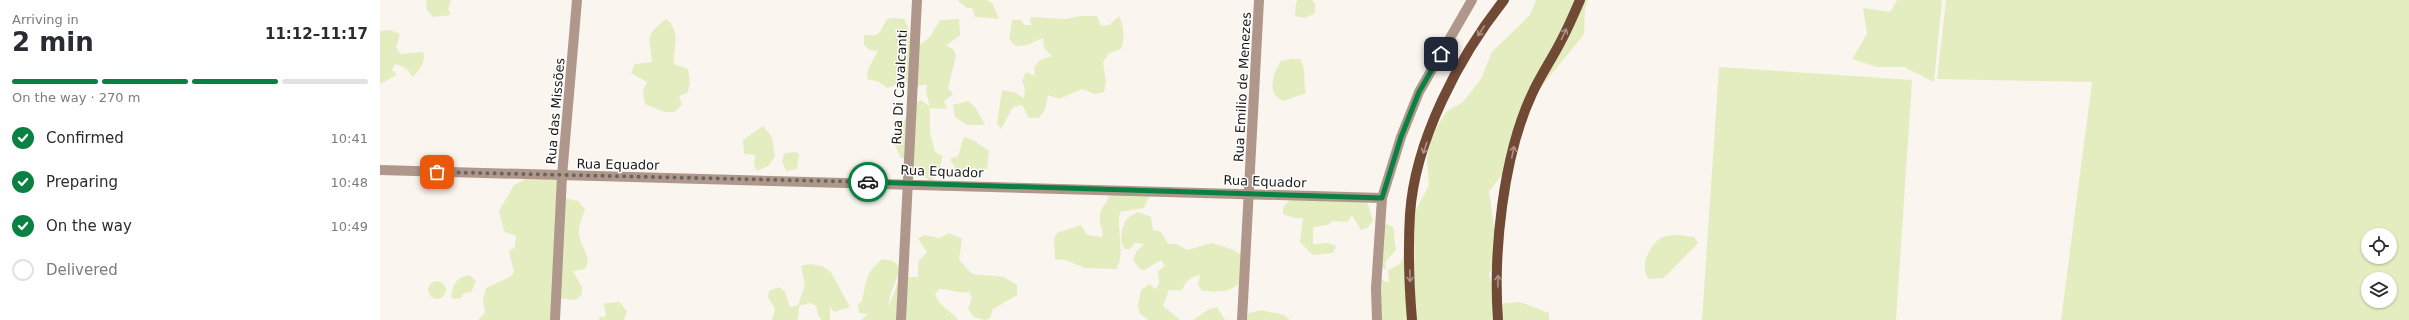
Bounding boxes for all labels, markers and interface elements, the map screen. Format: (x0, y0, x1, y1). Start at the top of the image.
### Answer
text: Arriving in (12, 12, 79, 27)
street label: Rua Emilio de Menezes (1231, 12, 1254, 162)
text: 11:12–11:17 (265, 25, 368, 43)
one-way arrow (1477, 26, 1485, 37)
text: 2 min (12, 27, 94, 57)
one-way arrow (1561, 28, 1568, 40)
street label: Rua Di Cavalcanti (889, 29, 910, 145)
pin (1424, 37, 1458, 71)
icon: home (1430, 43, 1452, 65)
street label: Rua das Missões (543, 57, 568, 165)
text: On the way · 270 m (12, 90, 140, 105)
icon: check (12, 127, 34, 149)
text: Confirmed (46, 129, 124, 147)
text: 10:41 (331, 131, 368, 146)
one-way arrow (1420, 142, 1428, 154)
one-way arrow (1509, 146, 1517, 159)
pin (420, 155, 454, 189)
street label: Rua Equador (576, 156, 660, 173)
icon: bag (426, 161, 448, 183)
courier (848, 162, 888, 202)
street label: Rua Equador (900, 163, 984, 180)
icon: check (12, 171, 34, 193)
icon: car (857, 171, 879, 193)
text: Preparing (46, 173, 118, 191)
street label: Rua Equador (1223, 173, 1307, 190)
text: 10:48 (331, 175, 368, 190)
icon: check (12, 215, 34, 237)
text: On the way (46, 217, 132, 235)
text: 10:49 (331, 219, 368, 234)
map controls (2361, 228, 2397, 308)
button: locate (2361, 228, 2397, 264)
text: Delivered (46, 261, 118, 279)
one-way arrow (1407, 269, 1414, 282)
button: layers (2361, 272, 2397, 308)
one-way arrow (1494, 275, 1502, 288)

